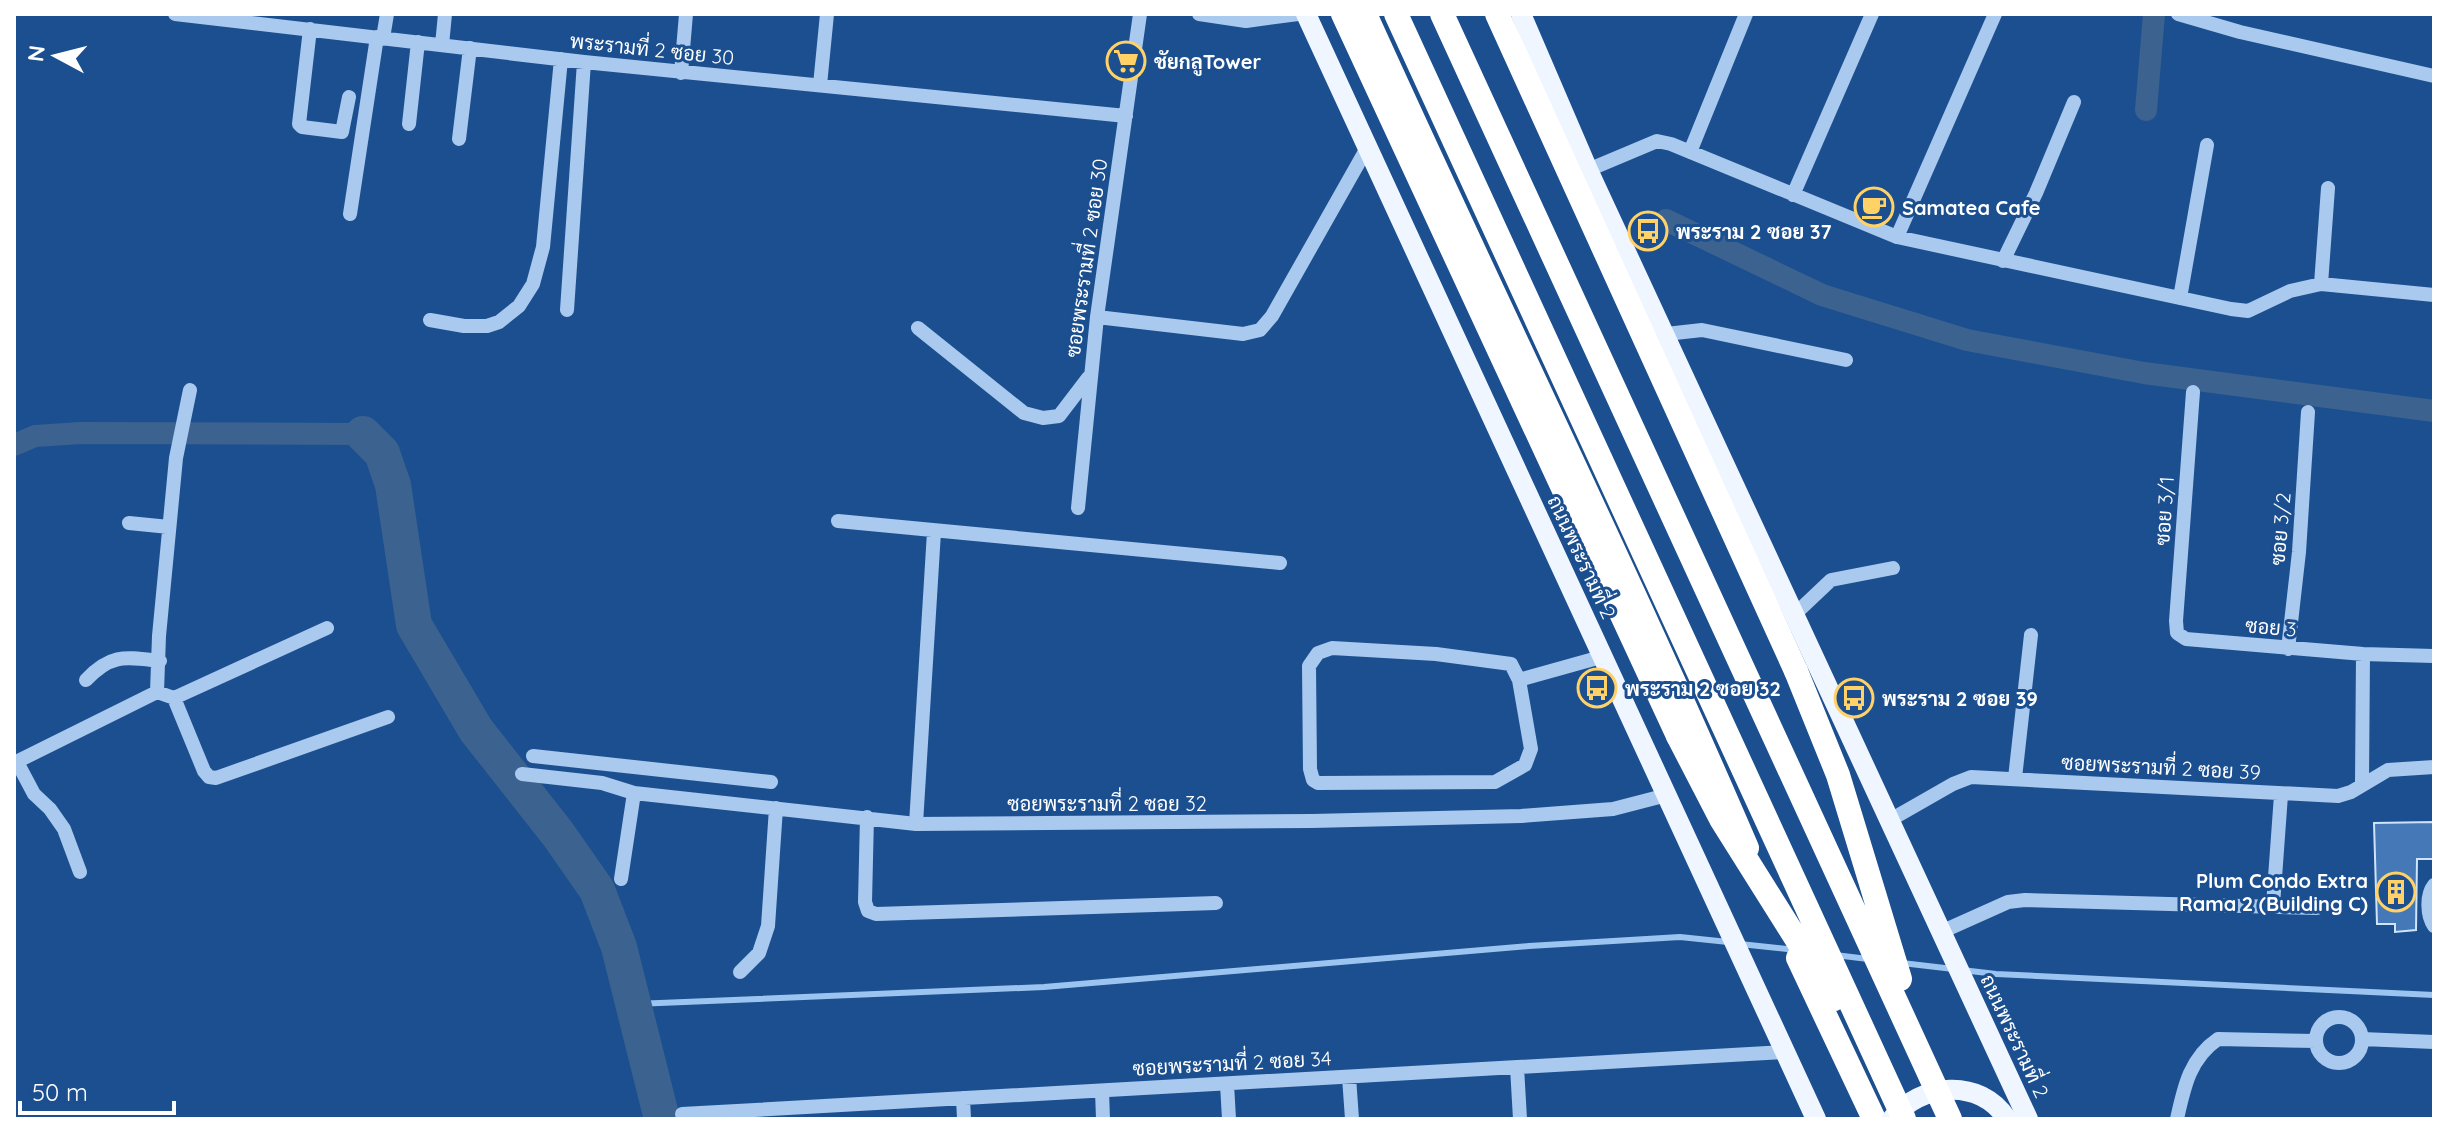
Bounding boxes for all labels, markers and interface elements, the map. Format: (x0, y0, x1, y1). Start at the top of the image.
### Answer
north arrow (16, 16, 96, 96)
street label: พระรามที่ 2 ซอย 30 (569, 24, 736, 70)
supermarket icon: ชัยกลูTower (1105, 40, 1147, 82)
text: N (21, 44, 51, 63)
place label: ชัยกลูTower (1154, 49, 1261, 76)
street label: ซอยพระรามที่ 2 ซอย 30 (1056, 156, 1112, 359)
cafe icon: Samatea Cafe (1853, 186, 1895, 228)
place label: Samatea Cafe (1902, 195, 2041, 220)
bus stop icon: พระราม 2 ซอย 37 (1627, 210, 1669, 252)
place label: พระราม 2 ซอย 37 (1676, 219, 1831, 244)
street label: ซอย 3/1 (2149, 476, 2179, 546)
street label: ถนนพระรามที่ 2 (1543, 490, 1625, 623)
street label: ซอย 3/2 (2264, 492, 2296, 566)
street label: ซอย 3 (2244, 612, 2298, 642)
bus stop icon: พระราม 2 ซอย 32 (1576, 667, 1618, 709)
place label: พระราม 2 ซอย 32 (1625, 676, 1781, 701)
bus stop icon: พระราม 2 ซอย 39 (1833, 677, 1875, 719)
place label: พระราม 2 ซอย 39 (1882, 686, 2038, 711)
street label: ซอยพระรามที่ 2 ซอย 39 (2061, 745, 2262, 785)
street label: ซอยพระรามที่ 2 ซอย 32 (1007, 787, 1207, 816)
place label: Plum Condo Extra Rama 2 (Building C) (2179, 868, 2368, 916)
building icon: Plum Condo Extra Rama 2 (Building C) (2375, 871, 2417, 913)
street label: ถนนพระรามที่ 2 (1976, 969, 2058, 1102)
street label: ซอยพระรามที่ 2 ซอย 34 (1132, 1041, 1332, 1081)
scale bar (20, 1065, 174, 1115)
text: 50 m (32, 1077, 88, 1107)

